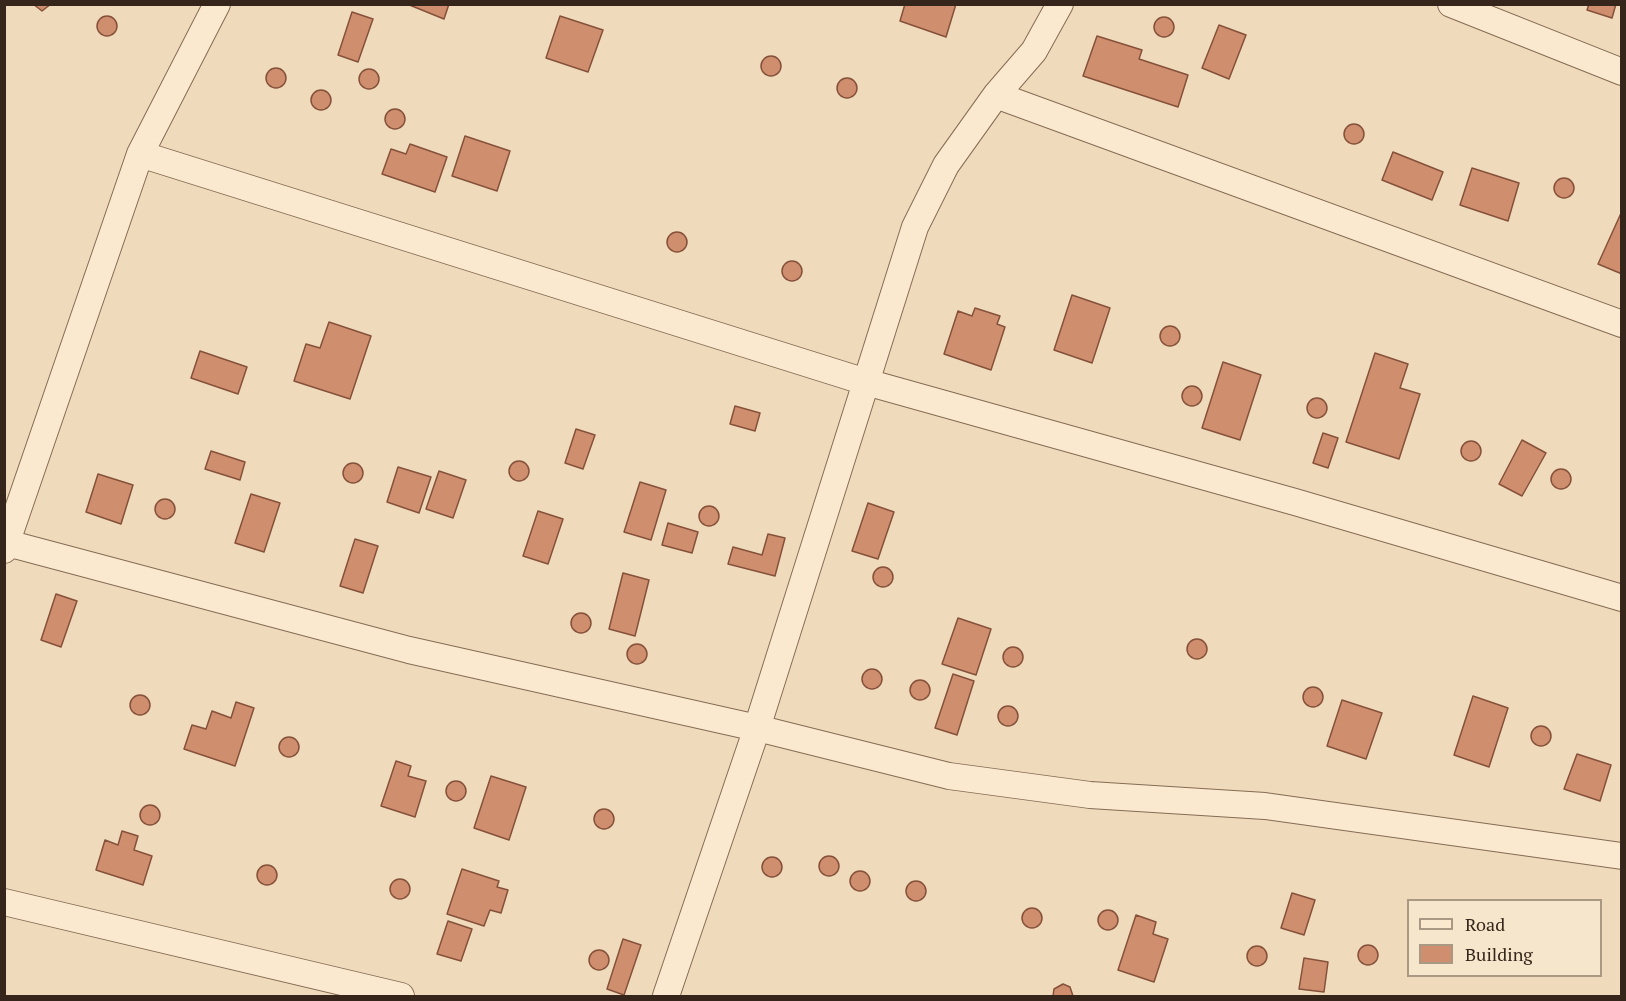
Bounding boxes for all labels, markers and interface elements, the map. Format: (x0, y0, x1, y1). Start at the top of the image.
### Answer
legend (1407, 899, 1602, 977)
text: Road (1465, 912, 1505, 936)
text: Building (1465, 942, 1533, 966)

